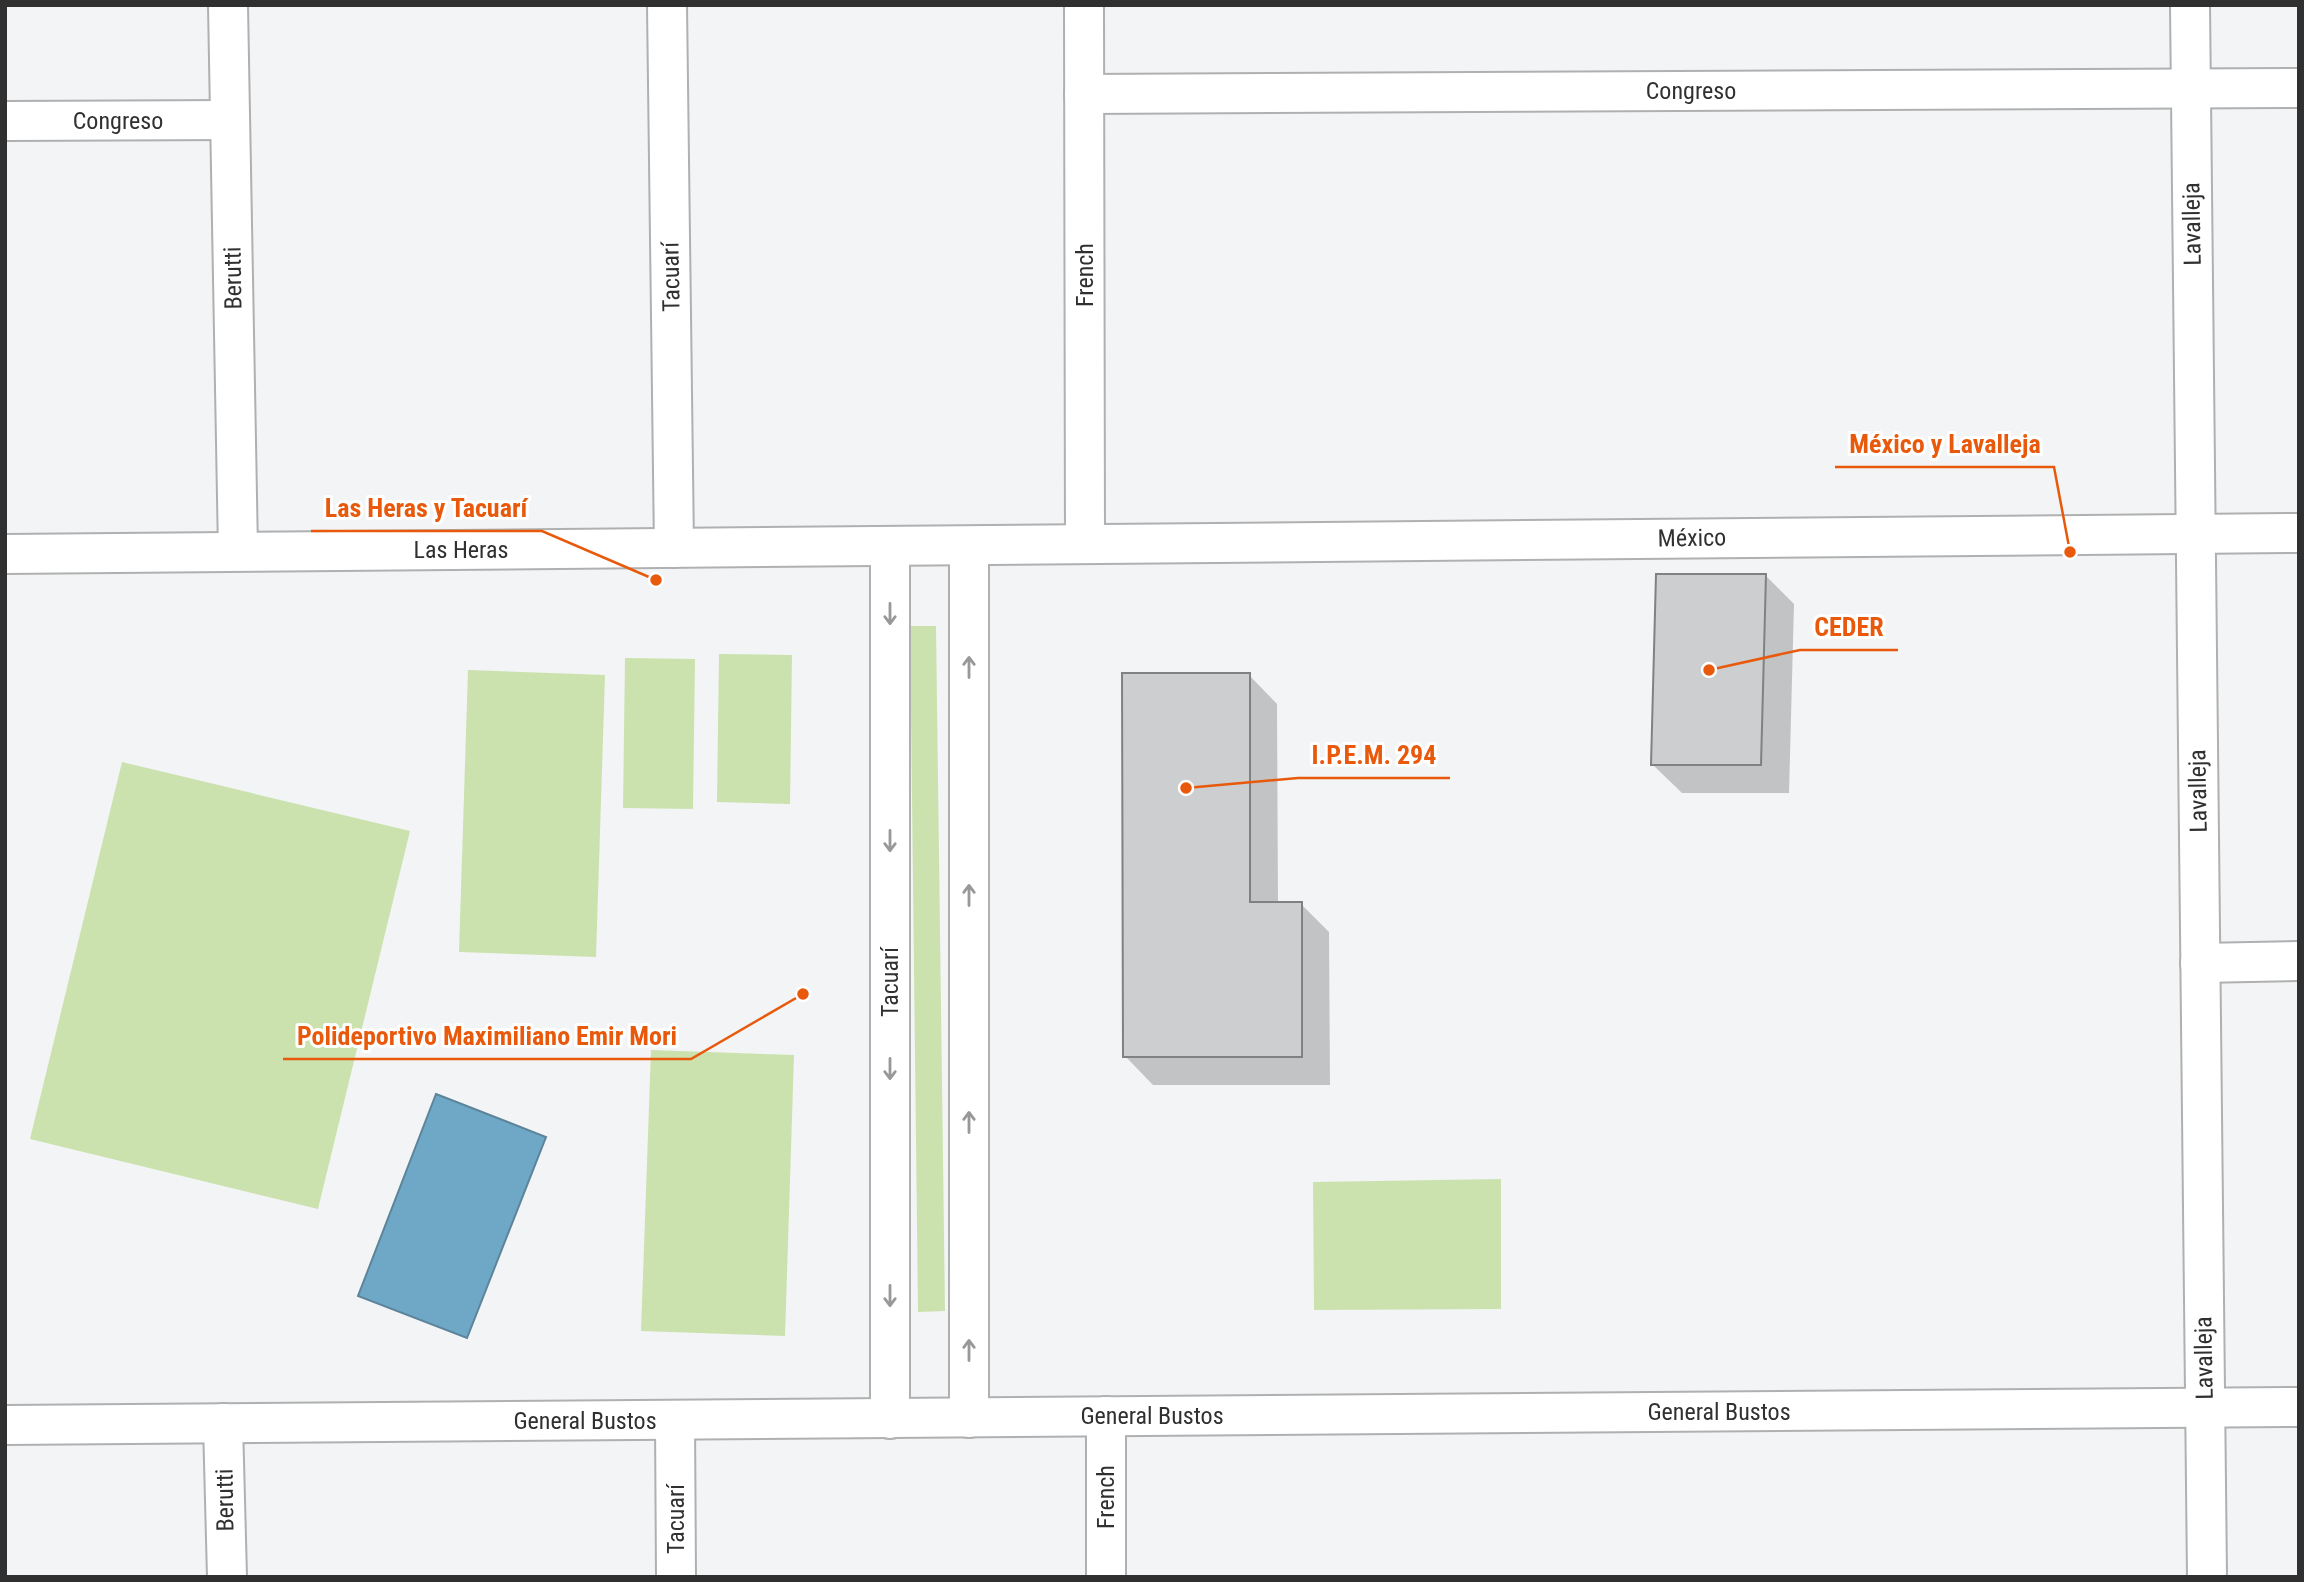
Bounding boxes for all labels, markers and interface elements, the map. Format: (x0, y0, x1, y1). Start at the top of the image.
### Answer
street label: Congreso (1646, 77, 1736, 105)
street label: Congreso (73, 107, 163, 135)
street label: Lavalleja (2177, 182, 2207, 266)
street label: Tacuarí (656, 241, 686, 312)
street label: French (1071, 243, 1099, 307)
street label: Berutti (218, 246, 248, 310)
callout: México y Lavalleja (1835, 420, 2054, 467)
text: México y Lavalleja (1849, 429, 2041, 459)
callout: Las Heras y Tacuarí (311, 484, 542, 531)
text: Las Heras y Tacuarí (325, 493, 530, 523)
street label: México (1657, 523, 1727, 553)
street label: Las Heras (414, 536, 508, 564)
one-way arrow (883, 602, 897, 625)
callout: CEDER (1800, 603, 1898, 650)
text: CEDER (1814, 612, 1884, 642)
one-way arrow (962, 656, 976, 679)
callout: I.P.E.M. 294 (1298, 731, 1450, 778)
text: I.P.E.M. 294 (1312, 740, 1436, 770)
street label: Lavalleja (2183, 749, 2213, 833)
one-way arrow (883, 830, 897, 853)
one-way arrow (962, 883, 976, 906)
street label: Tacuarí (876, 946, 904, 1017)
callout: Polideportivo Maximiliano Emir Mori (283, 1012, 691, 1059)
text: Polideportivo Maximiliano Emir Mori (297, 1021, 677, 1051)
one-way arrow (883, 1057, 897, 1080)
one-way arrow (962, 1111, 976, 1134)
one-way arrow (883, 1285, 897, 1308)
street label: Lavalleja (2189, 1316, 2219, 1400)
one-way arrow (962, 1338, 976, 1361)
street label: General Bustos (1647, 1398, 1791, 1426)
street label: General Bustos (1080, 1402, 1224, 1430)
street label: General Bustos (513, 1407, 657, 1435)
street label: French (1092, 1465, 1120, 1529)
street label: Berutti (210, 1468, 240, 1532)
street label: Tacuarí (662, 1483, 690, 1554)

